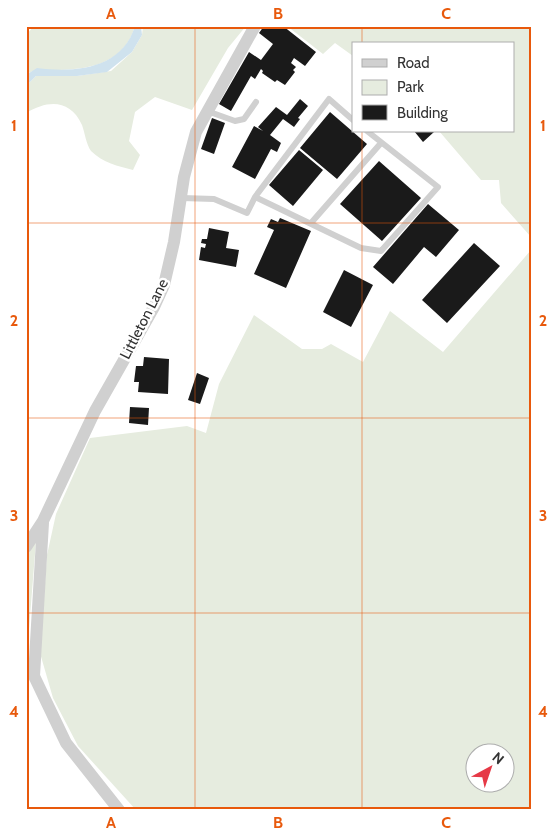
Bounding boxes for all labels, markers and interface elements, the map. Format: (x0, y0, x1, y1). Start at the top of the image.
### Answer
text: A (106, 4, 116, 23)
text: B (273, 4, 283, 23)
text: C (441, 4, 451, 23)
legend (352, 42, 514, 132)
text: Road (397, 54, 430, 72)
text: Park (397, 78, 424, 96)
text: Building (397, 104, 448, 122)
text: 1 (11, 116, 17, 135)
text: 1 (540, 116, 546, 135)
street label: Littleton Lane (116, 276, 172, 362)
text: 2 (10, 311, 18, 330)
text: 2 (539, 311, 547, 330)
text: 3 (10, 506, 18, 525)
text: 3 (539, 506, 547, 525)
text: 4 (9, 702, 19, 721)
text: 4 (538, 702, 548, 721)
north arrow (464, 744, 514, 794)
text: N (489, 748, 508, 768)
text: A (106, 813, 116, 832)
text: B (273, 813, 283, 832)
text: C (441, 813, 451, 832)

